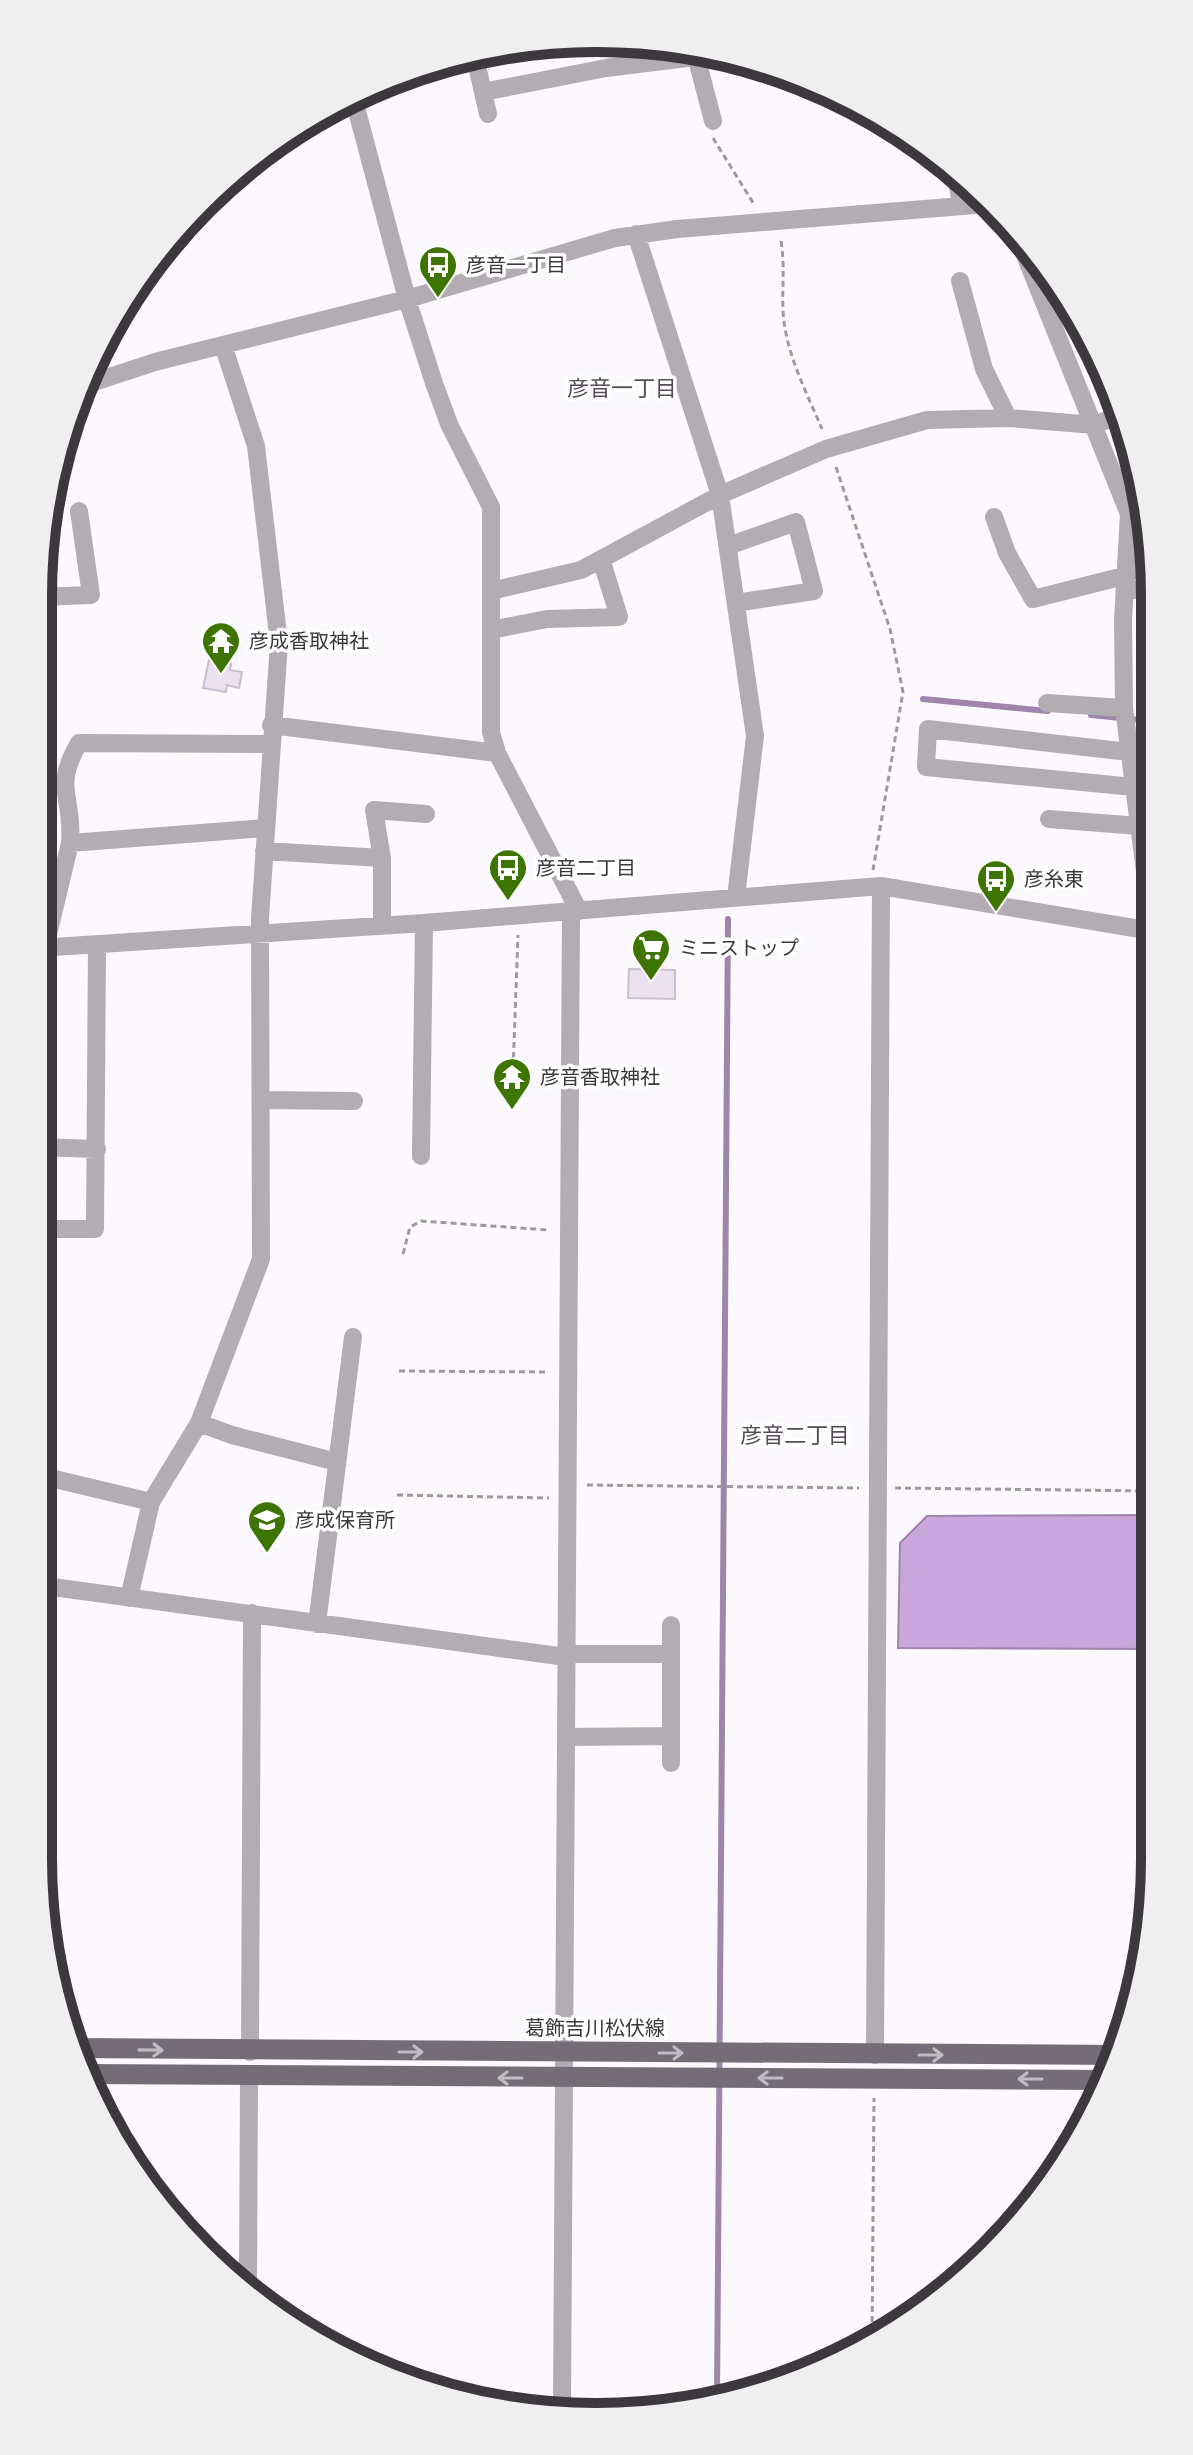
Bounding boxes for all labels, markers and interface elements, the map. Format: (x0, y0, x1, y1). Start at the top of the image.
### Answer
bus stop icon: 彦音一丁目 (417, 244, 459, 299)
place label: 彦音一丁目 (466, 253, 566, 276)
district label: 彦音一丁目 (567, 375, 677, 401)
temple icon: 彦成香取神社 (200, 620, 242, 675)
place label: 彦成香取神社 (249, 629, 369, 652)
bus stop icon: 彦音二丁目 (487, 847, 529, 902)
place label: 彦音二丁目 (536, 856, 636, 879)
bus stop icon: 彦糸東 (975, 858, 1017, 913)
place label: 彦糸東 (1024, 867, 1084, 890)
supermarket icon: ミニストップ (630, 927, 672, 982)
place label: ミニストップ (679, 936, 799, 959)
temple icon: 彦音香取神社 (491, 1056, 533, 1111)
place label: 彦音香取神社 (540, 1065, 660, 1088)
district label: 彦音二丁目 (740, 1422, 850, 1448)
school or university icon: 彦成保育所 (246, 1499, 288, 1554)
place label: 彦成保育所 (295, 1508, 395, 1531)
street label: 葛飾吉川松伏線 (525, 2016, 665, 2039)
one-way arrow (137, 2042, 164, 2057)
one-way arrow (397, 2044, 424, 2060)
one-way arrow (657, 2045, 684, 2061)
one-way arrow (917, 2047, 944, 2063)
one-way arrow (497, 2070, 524, 2086)
one-way arrow (757, 2070, 784, 2086)
one-way arrow (1017, 2071, 1044, 2087)

